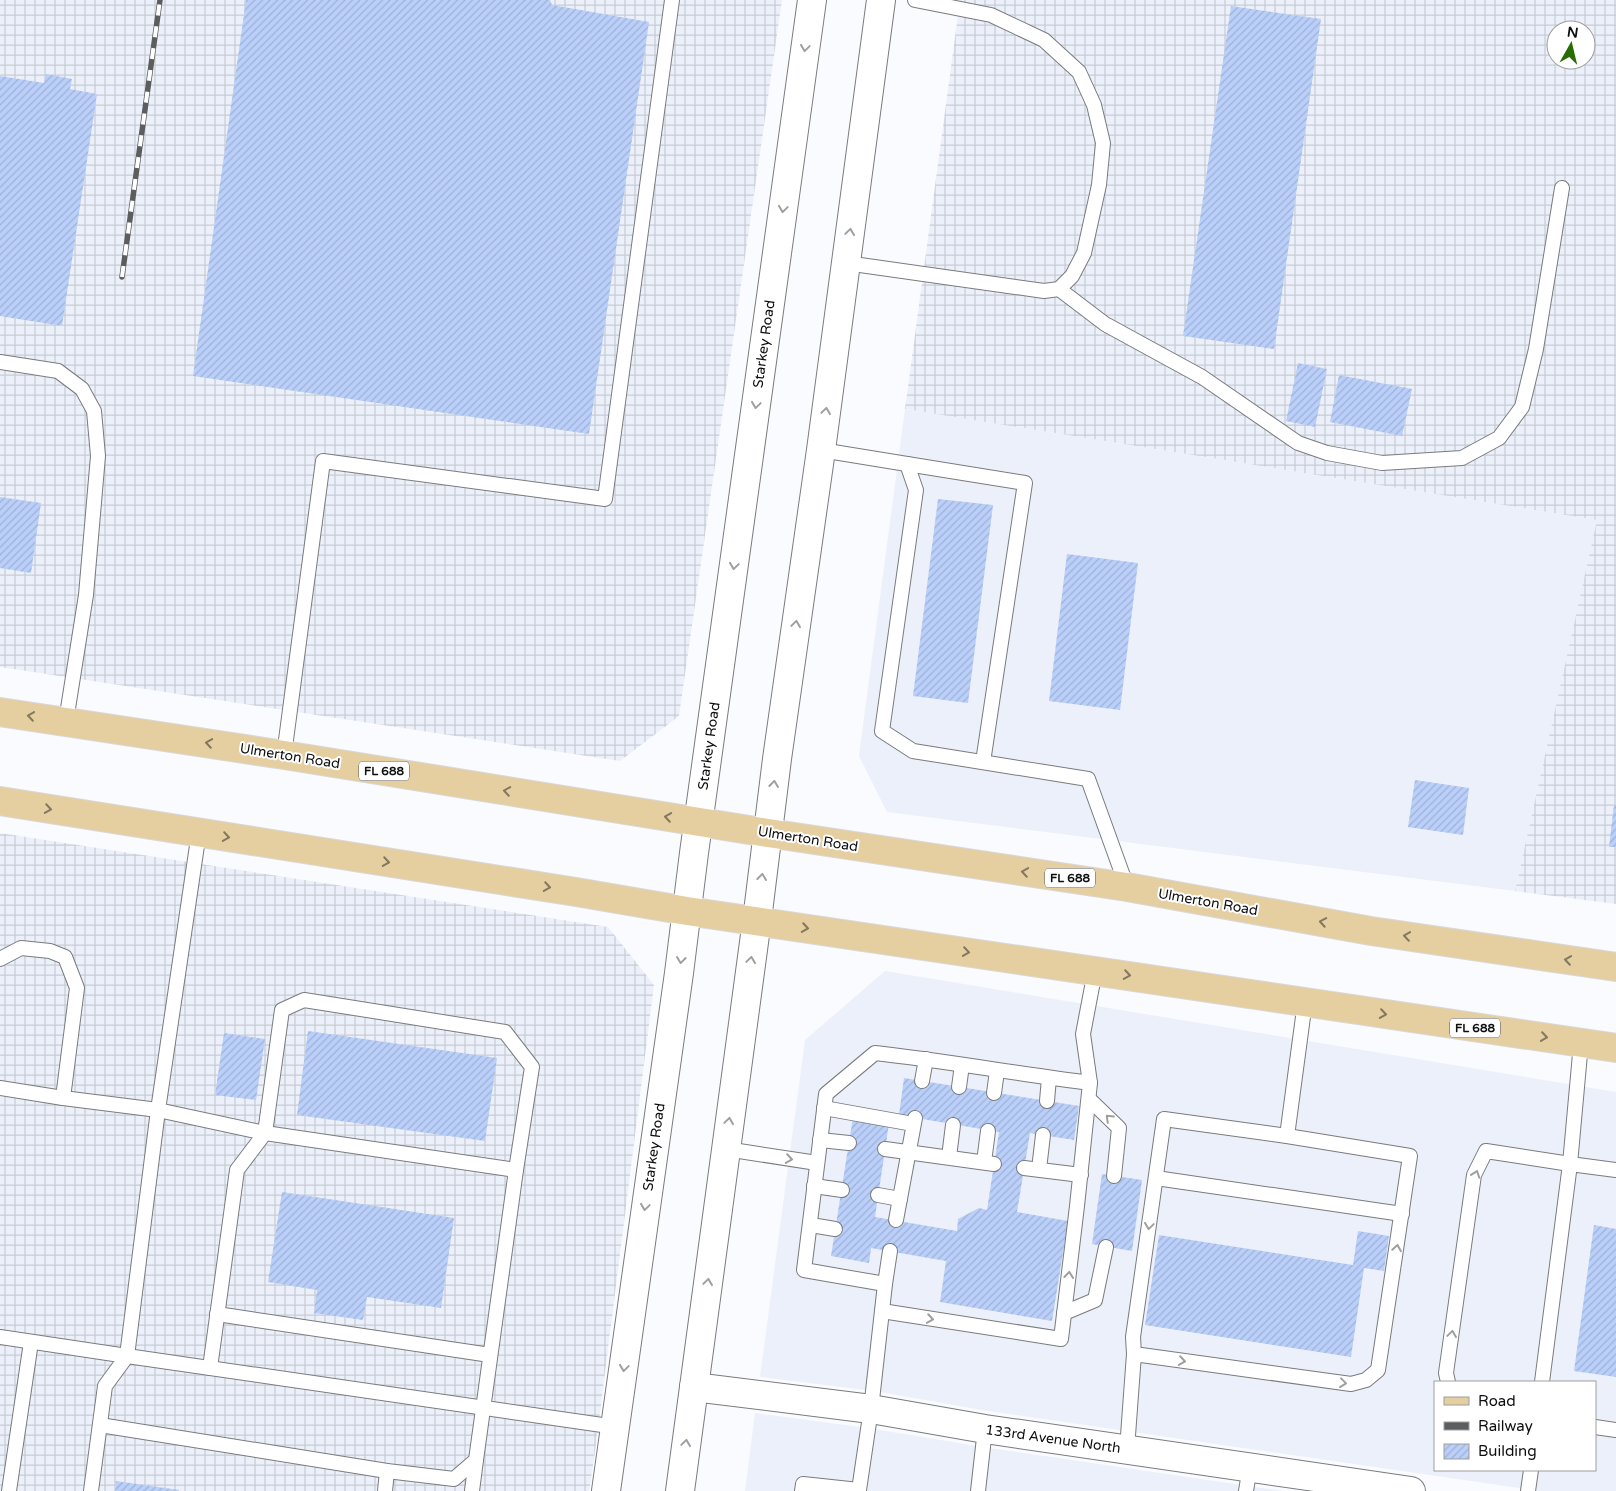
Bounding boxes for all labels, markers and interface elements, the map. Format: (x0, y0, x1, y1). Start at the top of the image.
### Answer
north arrow (1546, 20, 1596, 70)
text: N (1566, 23, 1579, 42)
one-way arrow (800, 45, 811, 53)
one-way arrow (778, 206, 789, 214)
one-way arrow (845, 228, 855, 237)
street label: Starkey Road (749, 299, 779, 389)
one-way arrow (751, 401, 762, 409)
one-way arrow (820, 406, 831, 414)
one-way arrow (729, 562, 739, 570)
one-way arrow (791, 619, 801, 628)
street label: Starkey Road (694, 701, 724, 791)
one-way arrow (26, 712, 35, 722)
one-way arrow (204, 739, 213, 749)
street label: Ulmerton Road (239, 740, 341, 772)
road number: FL 688 (359, 761, 409, 780)
one-way arrow (768, 780, 779, 788)
one-way arrow (503, 786, 512, 796)
one-way arrow (44, 803, 53, 813)
one-way arrow (663, 812, 671, 823)
street label: Ulmerton Road (757, 823, 859, 855)
one-way arrow (222, 831, 230, 841)
one-way arrow (383, 856, 391, 867)
one-way arrow (1021, 867, 1029, 877)
road number: FL 688 (1045, 868, 1095, 888)
one-way arrow (757, 872, 767, 881)
one-way arrow (543, 882, 551, 892)
street label: Ulmerton Road (1157, 885, 1259, 919)
one-way arrow (1319, 918, 1328, 928)
one-way arrow (801, 922, 810, 932)
one-way arrow (1403, 932, 1411, 942)
one-way arrow (962, 946, 970, 957)
one-way arrow (746, 955, 756, 964)
one-way arrow (676, 956, 687, 964)
one-way arrow (1563, 956, 1572, 966)
one-way arrow (1123, 970, 1131, 980)
one-way arrow (1379, 1009, 1387, 1019)
road number: FL 688 (1450, 1018, 1500, 1038)
one-way arrow (1540, 1032, 1548, 1042)
street label: Starkey Road (639, 1102, 669, 1192)
one-way arrow (1105, 1115, 1114, 1124)
one-way arrow (724, 1116, 734, 1125)
one-way arrow (784, 1153, 793, 1163)
one-way arrow (1470, 1170, 1480, 1179)
one-way arrow (640, 1203, 651, 1211)
one-way arrow (1144, 1222, 1154, 1230)
one-way arrow (1391, 1244, 1401, 1253)
one-way arrow (1063, 1271, 1074, 1279)
one-way arrow (702, 1277, 713, 1285)
one-way arrow (925, 1313, 934, 1323)
one-way arrow (1446, 1330, 1456, 1338)
one-way arrow (1178, 1355, 1186, 1366)
one-way arrow (619, 1364, 630, 1372)
one-way arrow (1339, 1377, 1347, 1388)
legend (1434, 1381, 1596, 1471)
text: Road (1478, 1392, 1516, 1410)
text: Railway (1478, 1417, 1533, 1435)
street label: 133rd Avenue North (984, 1421, 1122, 1457)
one-way arrow (680, 1438, 691, 1446)
text: Building (1478, 1442, 1537, 1460)

